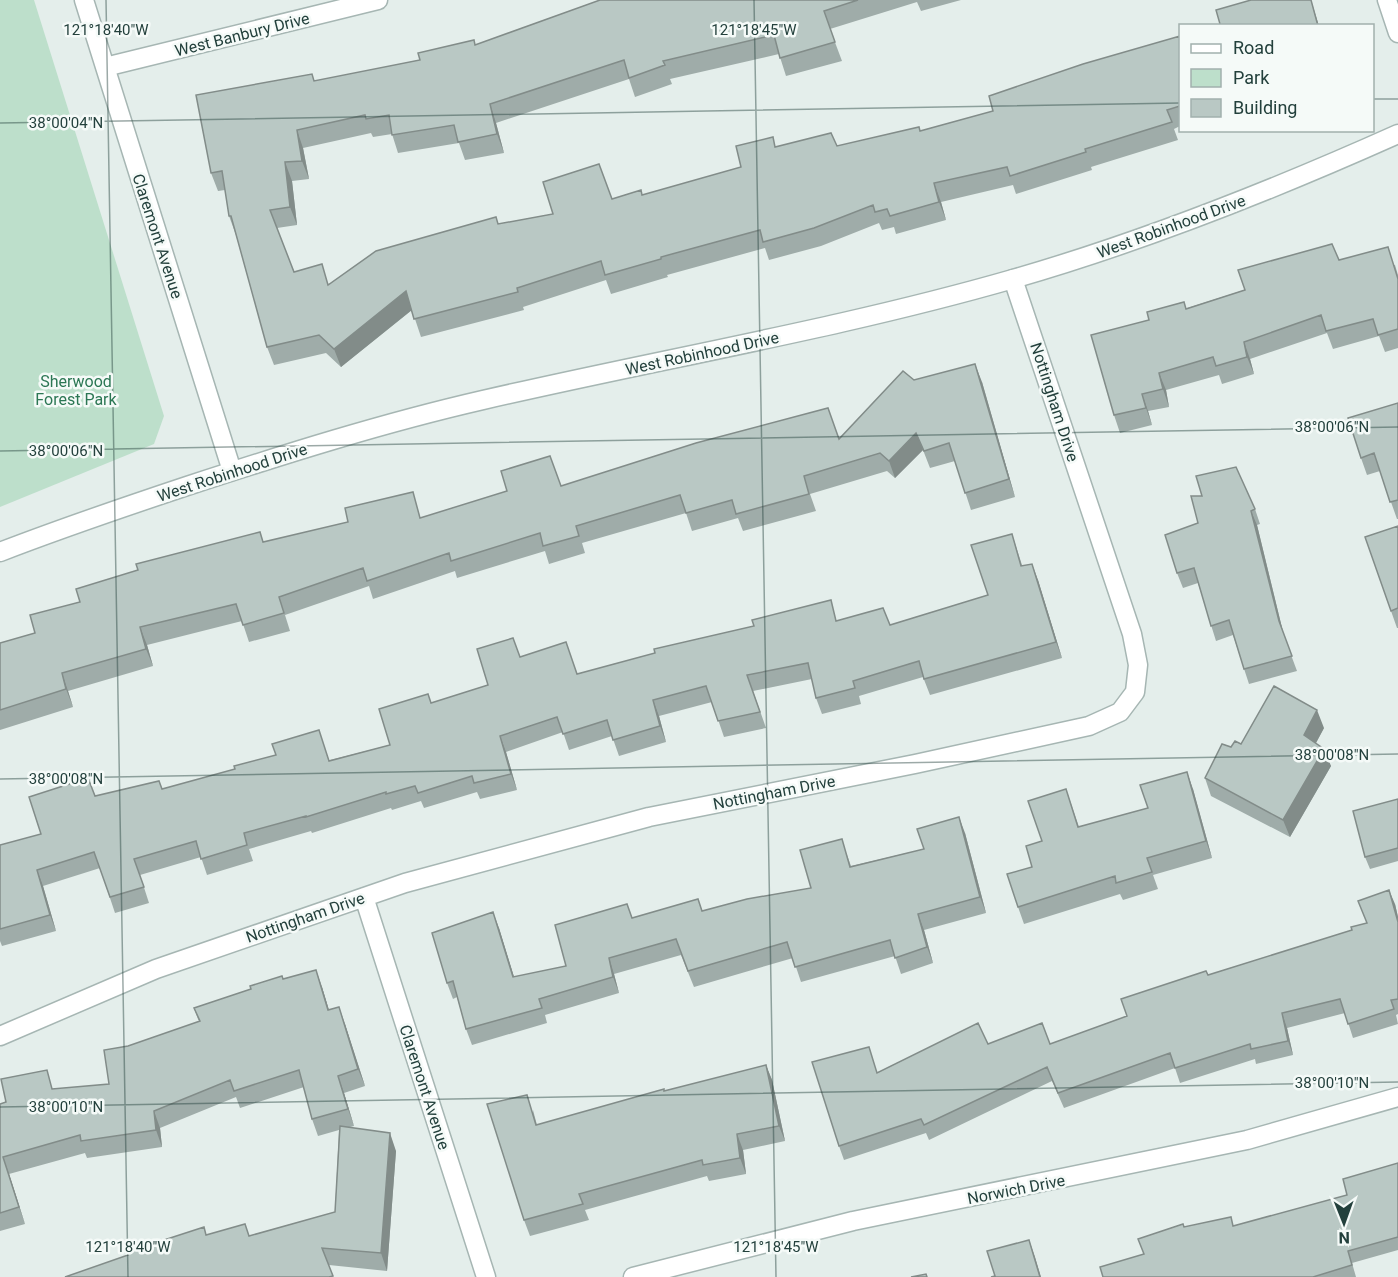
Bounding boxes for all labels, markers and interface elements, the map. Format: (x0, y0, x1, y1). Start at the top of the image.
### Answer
street label: West Banbury Drive (173, 9, 311, 60)
text: 121°18'40"W (63, 21, 149, 39)
text: 121°18'45"W (711, 21, 797, 39)
legend (1179, 24, 1374, 132)
text: Road (1233, 37, 1274, 58)
text: Park (1233, 67, 1270, 88)
text: Building (1233, 97, 1297, 118)
text: 38°00'04"N (29, 114, 103, 132)
street label: Claremont Avenue (128, 171, 187, 301)
street label: West Robinhood Drive (1094, 191, 1248, 262)
street label: West Robinhood Drive (624, 328, 781, 379)
street label: Nottingham Drive (1026, 340, 1083, 464)
park label: Sherwood Forest Park (35, 372, 118, 409)
text: 38°00'06"N (1295, 418, 1369, 436)
street label: West Robinhood Drive (155, 439, 310, 506)
text: 38°00'06"N (29, 442, 103, 460)
text: 38°00'08"N (1295, 746, 1369, 764)
text: 38°00'08"N (29, 770, 103, 788)
street label: Nottingham Drive (711, 771, 837, 814)
street label: Nottingham Drive (243, 888, 367, 947)
street label: Claremont Avenue (395, 1022, 454, 1152)
text: 38°00'10"N (1295, 1074, 1369, 1092)
text: 38°00'10"N (29, 1098, 103, 1116)
street label: Norwich Drive (966, 1171, 1067, 1208)
north arrow (1314, 1193, 1374, 1253)
text: N (1338, 1228, 1350, 1247)
text: 121°18'40"W (85, 1238, 171, 1256)
text: 121°18'45"W (733, 1238, 819, 1256)

